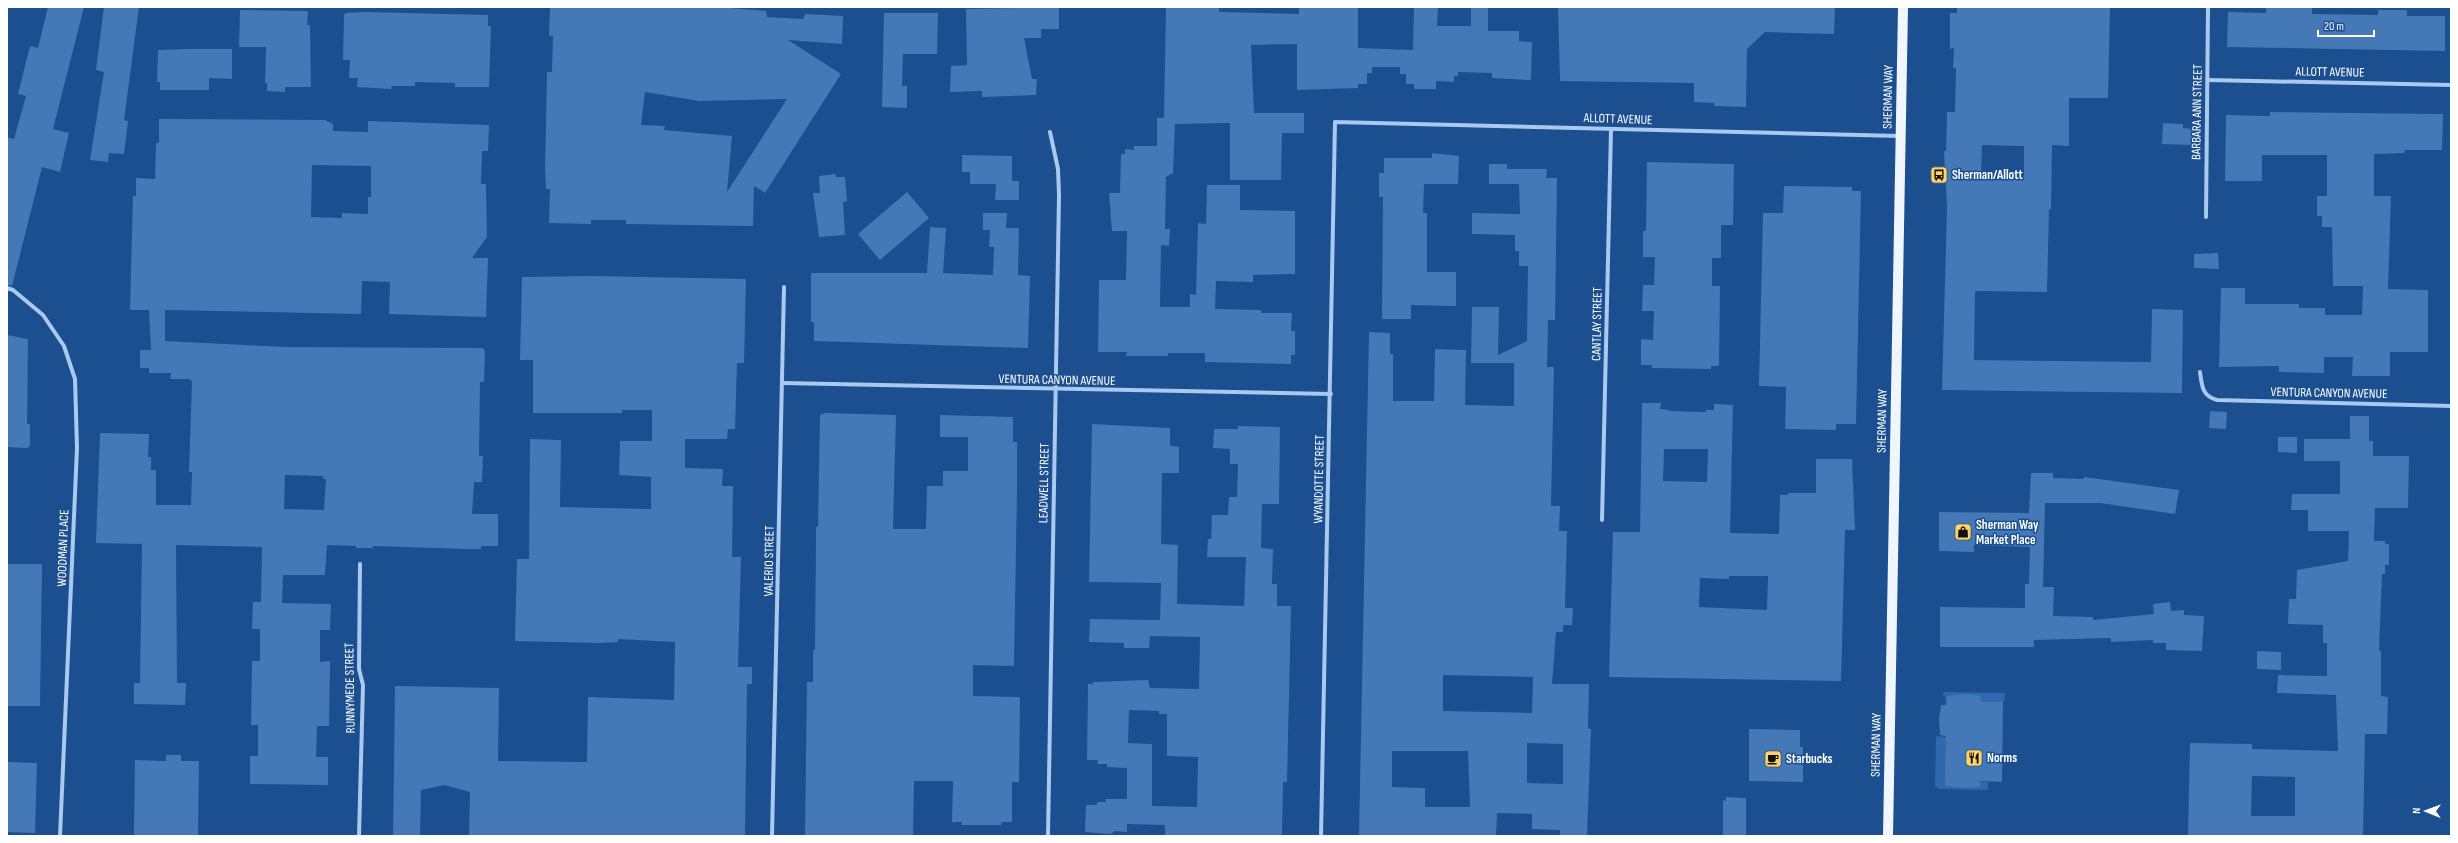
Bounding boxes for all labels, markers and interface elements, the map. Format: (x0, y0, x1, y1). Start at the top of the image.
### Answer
scale bar (2318, 12, 2374, 38)
text: 20 m (2324, 19, 2344, 34)
street label: ALLOTT AVENUE (2295, 63, 2364, 81)
street label: SHERMAN WAY (1879, 64, 1897, 129)
street label: BARBARA ANN STREET (2188, 64, 2206, 160)
street label: ALLOTT AVENUE (1582, 110, 1653, 128)
bus stop icon: Sherman/Allott (1929, 165, 1949, 185)
place label: Sherman/Allott (1952, 167, 2024, 183)
street label: CANTLAY STREET (1588, 287, 1606, 361)
street label: VENTURA CANYON AVENUE (999, 371, 1115, 389)
street label: VENTURA CANYON AVENUE (2271, 384, 2387, 402)
street label: SHERMAN WAY (1873, 388, 1891, 453)
street label: WYANDOTTE STREET (1310, 434, 1328, 524)
street label: LEADWELL STREET (1035, 443, 1053, 523)
street label: WOODMAN PLACE (54, 509, 72, 587)
place label: Sherman Way Market Place (1976, 517, 2039, 548)
shop icon: Sherman Way Market Place (1953, 522, 1973, 542)
street label: VALERIO STREET (760, 525, 778, 597)
street label: RUNNYMEDE STREET (341, 643, 359, 733)
street label: SHERMAN WAY (1867, 712, 1885, 777)
restaurant icon: Norms (1964, 748, 1984, 768)
cafe icon: Starbucks (1763, 749, 1783, 769)
place label: Norms (1987, 750, 2017, 766)
place label: Starbucks (1786, 751, 1833, 767)
north arrow (2406, 791, 2446, 831)
text: N (2410, 808, 2423, 814)

